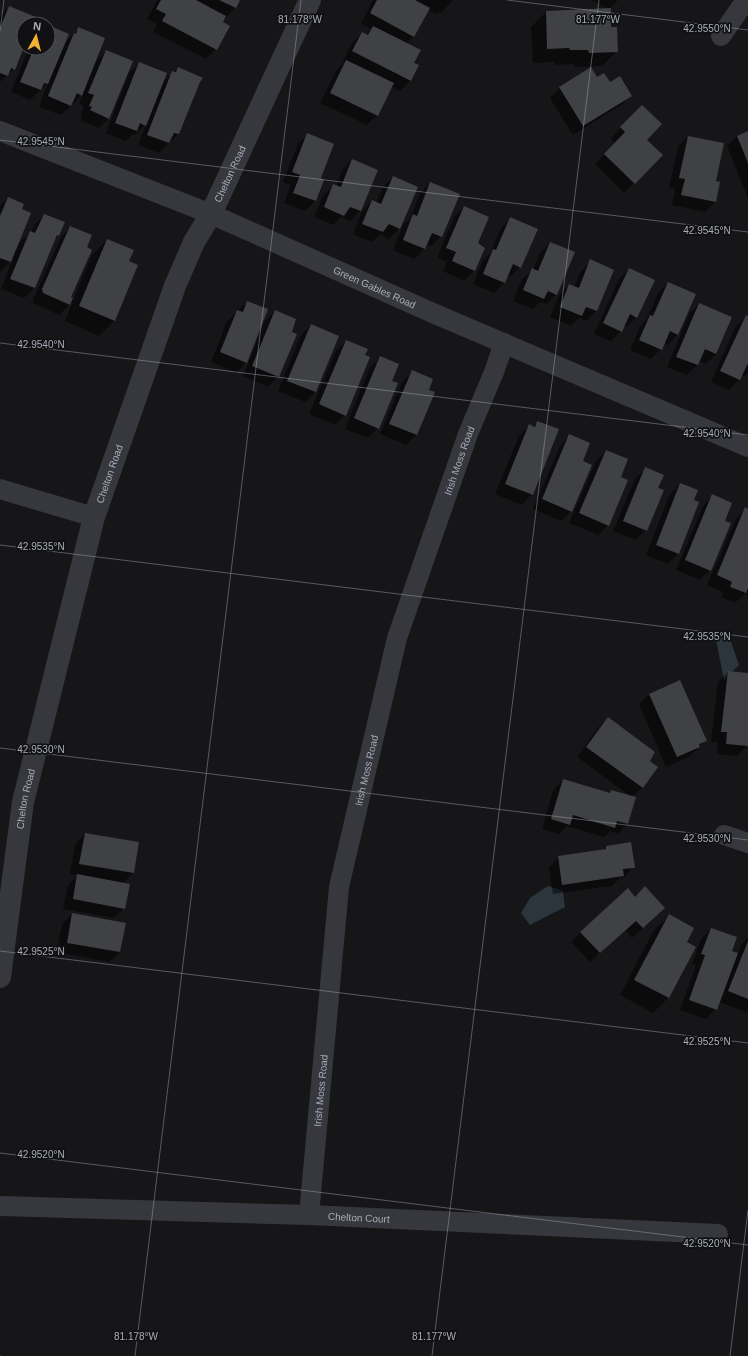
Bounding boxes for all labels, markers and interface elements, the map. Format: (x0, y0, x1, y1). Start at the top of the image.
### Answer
text: 81.178°W (278, 14, 323, 25)
text: 81.177°W (576, 14, 621, 25)
north arrow (16, 16, 56, 56)
text: N (33, 20, 42, 33)
text: 42.9550°N (683, 23, 731, 34)
text: 42.9545°N (17, 136, 65, 147)
street label: Chelton Road (212, 144, 247, 204)
text: 42.9545°N (683, 225, 731, 236)
street label: Green Gables Road (332, 264, 418, 310)
text: 42.9540°N (17, 339, 65, 350)
street label: Irish Moss Road (442, 424, 476, 496)
text: 42.9540°N (683, 428, 731, 439)
street label: Chelton Road (94, 443, 124, 504)
text: 42.9535°N (17, 541, 65, 552)
text: 42.9535°N (683, 631, 731, 642)
street label: Irish Moss Road (353, 734, 380, 807)
text: 42.9530°N (17, 744, 65, 755)
street label: Chelton Road (14, 768, 37, 830)
text: 42.9530°N (683, 833, 731, 844)
text: 42.9525°N (17, 946, 65, 957)
text: 42.9525°N (683, 1036, 731, 1047)
street label: Irish Moss Road (312, 1054, 329, 1127)
text: 42.9520°N (17, 1149, 65, 1160)
street label: Chelton Court (328, 1210, 390, 1224)
text: 42.9520°N (683, 1238, 731, 1249)
text: 81.178°W (114, 1331, 159, 1342)
text: 81.177°W (412, 1331, 457, 1342)

